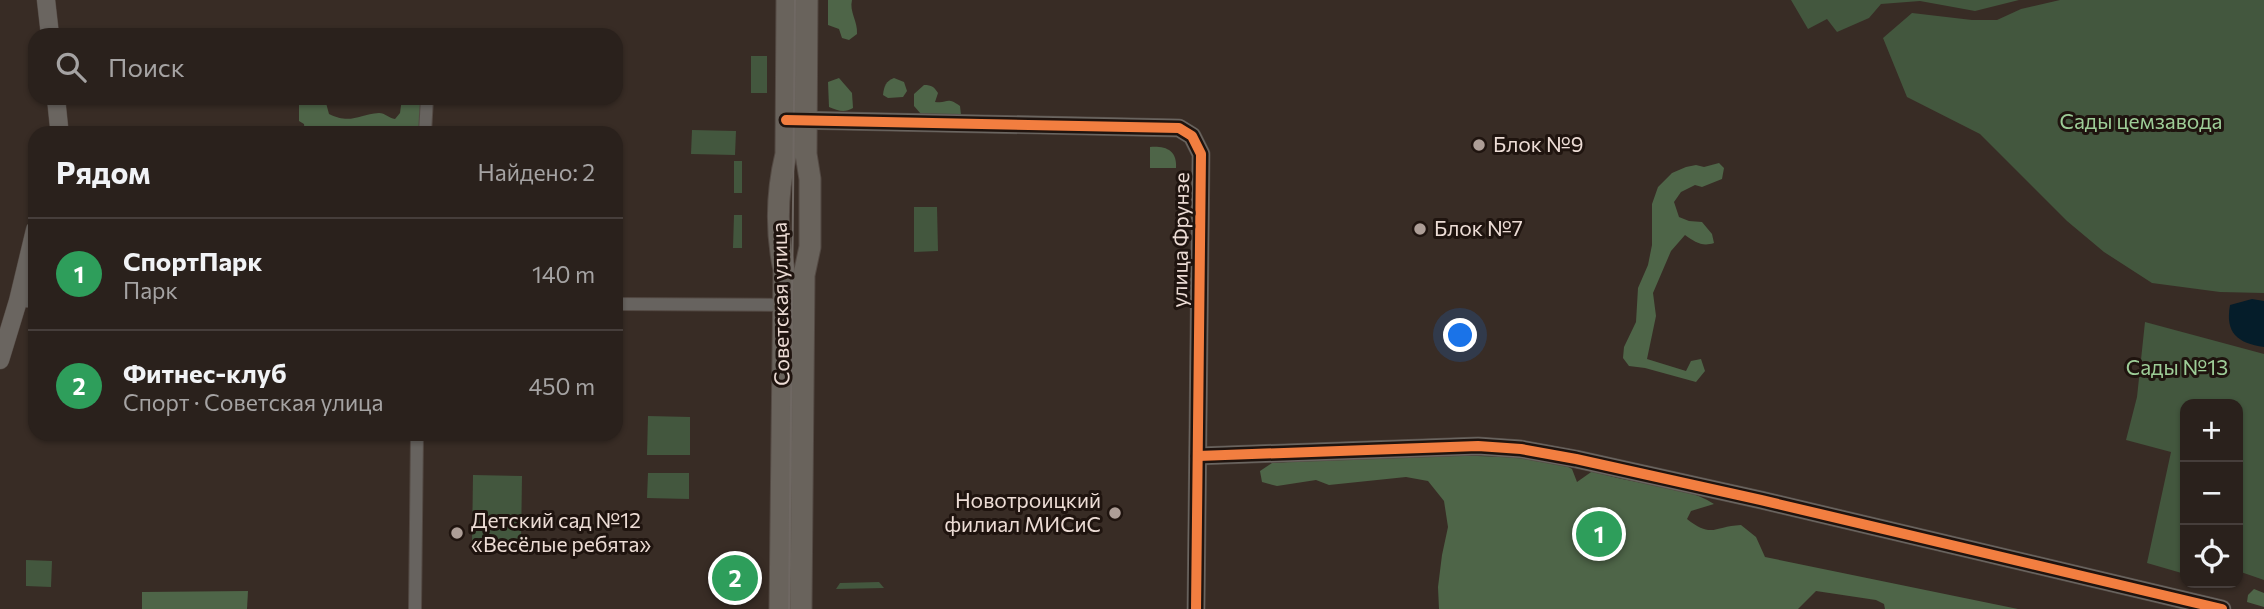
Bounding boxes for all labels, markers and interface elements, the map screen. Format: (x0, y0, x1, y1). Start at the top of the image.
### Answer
search box (28, 28, 623, 105)
icon: search (52, 48, 90, 86)
text: Поиск (108, 51, 185, 82)
park label: Сады цемзавода (2060, 108, 2222, 133)
place label: Блок №9 (1493, 131, 1583, 156)
marker: Блок №9 (1471, 137, 1487, 153)
text: Рядом (56, 153, 150, 190)
text: Найдено: 2 (478, 158, 595, 186)
street label: улица Фрунзе (1166, 172, 1193, 308)
place label: Блок №7 (1434, 215, 1523, 240)
marker: Блок №7 (1412, 221, 1428, 237)
street label: Советская улица (766, 222, 793, 386)
text: СпортПарк (123, 245, 262, 276)
text: 1 (74, 260, 84, 288)
text: 140 m (532, 260, 595, 288)
text: Парк (123, 276, 178, 304)
your location (1443, 318, 1477, 352)
park label: Сады №13 (2126, 354, 2228, 379)
text: Фитнес-клуб (123, 357, 287, 388)
text: 2 (72, 372, 86, 400)
text: 450 m (529, 372, 595, 400)
text: Спорт · Советская улица (123, 388, 383, 416)
map controls (2180, 399, 2243, 588)
button: + (2180, 399, 2243, 462)
button: − (2180, 462, 2243, 525)
place label: Новотроицкий филиал МИСиС (944, 487, 1101, 536)
marker: Новотроицкий филиал МИСиС (1107, 505, 1123, 521)
place label: Детский сад №12 «Весёлые ребята» (471, 507, 651, 556)
pin: 1 (1576, 508, 1622, 560)
marker: Детский сад №12 «Весёлые ребята» (449, 525, 465, 541)
button: locate (2180, 525, 2243, 588)
pin: 2 (712, 552, 758, 604)

